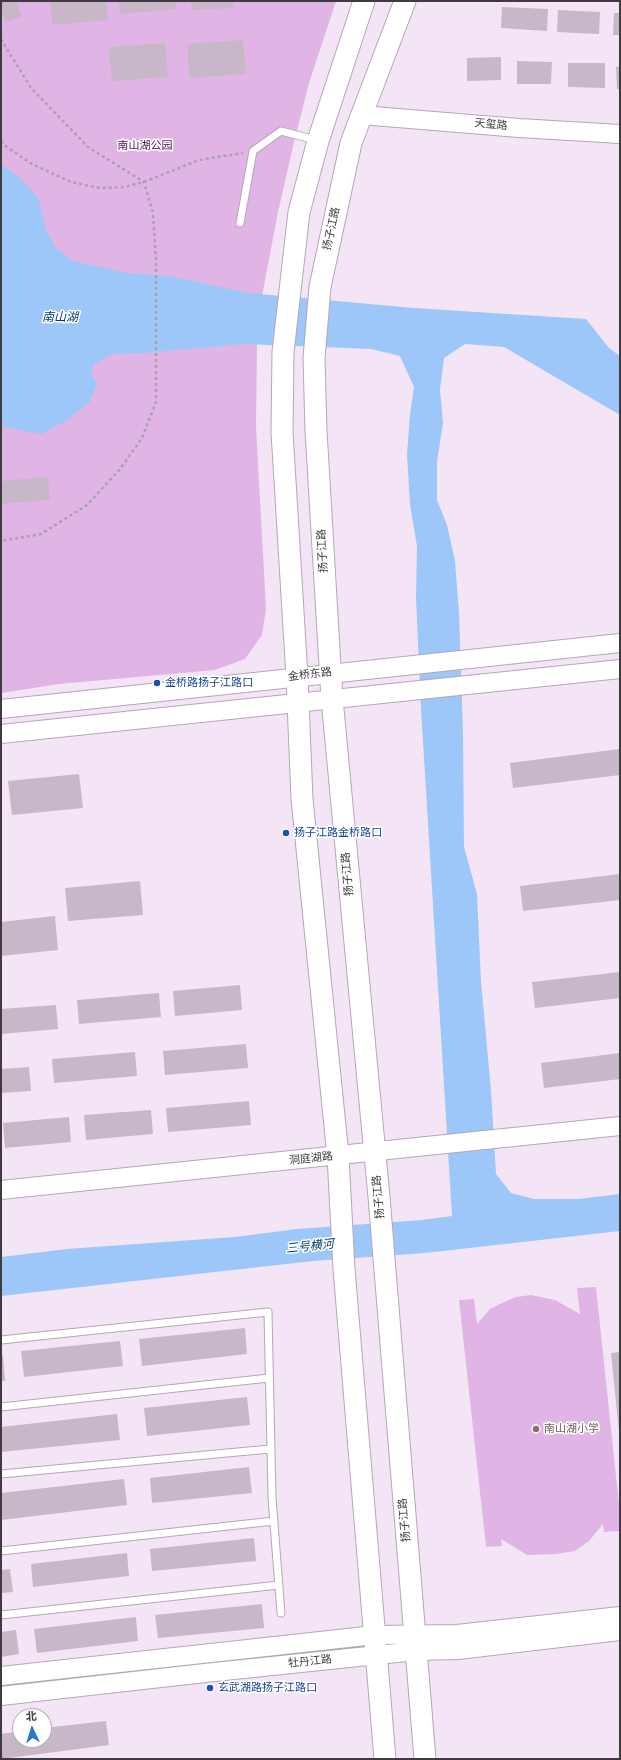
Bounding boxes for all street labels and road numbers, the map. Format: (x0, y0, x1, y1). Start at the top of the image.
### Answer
street label: 天玺路 (474, 117, 508, 133)
street label: 扬子江路 (321, 206, 343, 252)
street label: 扬子江路 (315, 529, 331, 573)
street label: 金桥东路 (287, 666, 333, 684)
street label: 扬子江路 (340, 852, 356, 896)
street label: 洞庭湖路 (288, 1150, 334, 1168)
street label: 扬子江路 (371, 1175, 387, 1219)
street label: 扬子江路 (397, 1498, 413, 1542)
street label: 牡丹江路 (287, 1653, 333, 1671)

